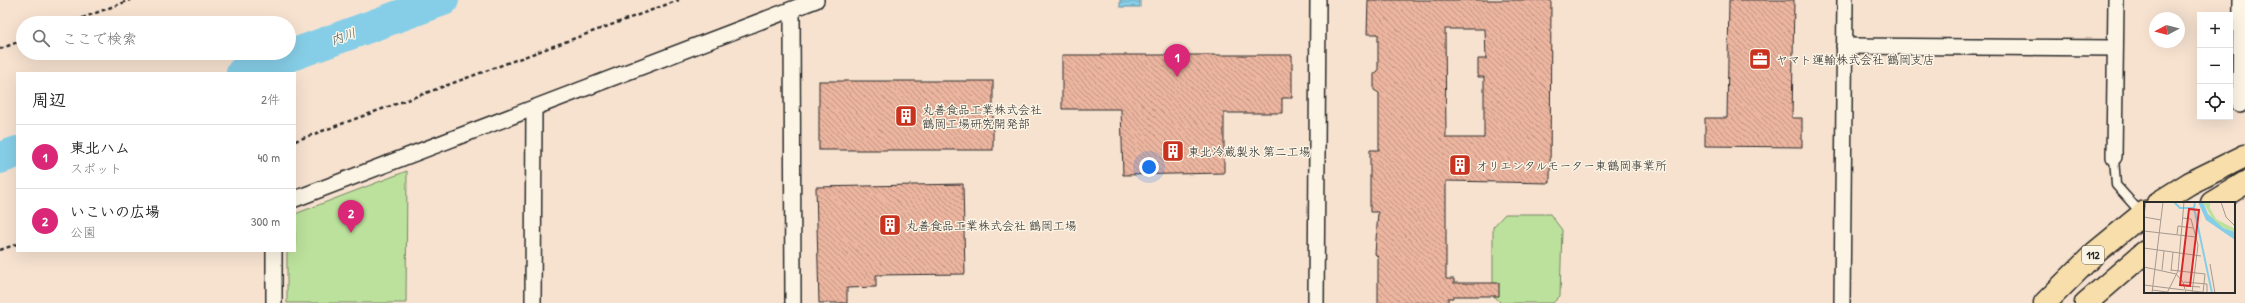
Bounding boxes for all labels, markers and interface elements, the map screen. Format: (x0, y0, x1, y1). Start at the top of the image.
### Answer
north arrow (2149, 12, 2185, 48)
map controls (2197, 12, 2233, 120)
button: + (2197, 12, 2233, 48)
search box (16, 16, 296, 60)
water label: 内川 (328, 23, 358, 49)
icon: search (30, 27, 52, 49)
text: ここで検索 (62, 28, 137, 49)
pin: 1 (1164, 44, 1190, 77)
office icon: ヤマト運輸株式会社 鶴岡支店 (1747, 46, 1773, 72)
button: − (2197, 48, 2233, 84)
place label: ヤマト運輸株式会社 鶴岡支店 (1776, 51, 1935, 68)
button: locate (2197, 84, 2233, 120)
text: 周辺 (32, 88, 66, 111)
text: 2件 (261, 90, 280, 108)
place label: 丸善食品工業株式会社 鶴岡工場研究開発部 (922, 101, 1042, 132)
building icon: 丸善食品工業株式会社 鶴岡工場研究開発部 (893, 103, 919, 129)
text: 東北ハム (70, 137, 130, 158)
building icon: 東北冷蔵製氷 第二工場 (1160, 138, 1186, 164)
place label: 東北冷蔵製氷 第二工場 (1188, 143, 1311, 160)
text: 1 (43, 148, 47, 166)
text: 40 m (257, 148, 280, 166)
building icon: オリエンタルモーター東鶴岡事業所 (1447, 152, 1473, 178)
your location (1139, 157, 1159, 177)
place label: オリエンタルモーター東鶴岡事業所 (1476, 157, 1667, 174)
text: スポット (70, 159, 122, 177)
pin: 2 (338, 200, 364, 233)
text: いこいの広場 (70, 201, 160, 222)
inset map (2144, 202, 2235, 293)
text: 2 (42, 212, 48, 230)
text: 300 m (251, 212, 280, 230)
building icon: 丸善食品工業株式会社 鶴岡工場 (877, 212, 903, 238)
place label: 丸善食品工業株式会社 鶴岡工場 (906, 217, 1077, 234)
text: 公園 (70, 223, 96, 241)
road number: 112 (2082, 246, 2104, 264)

